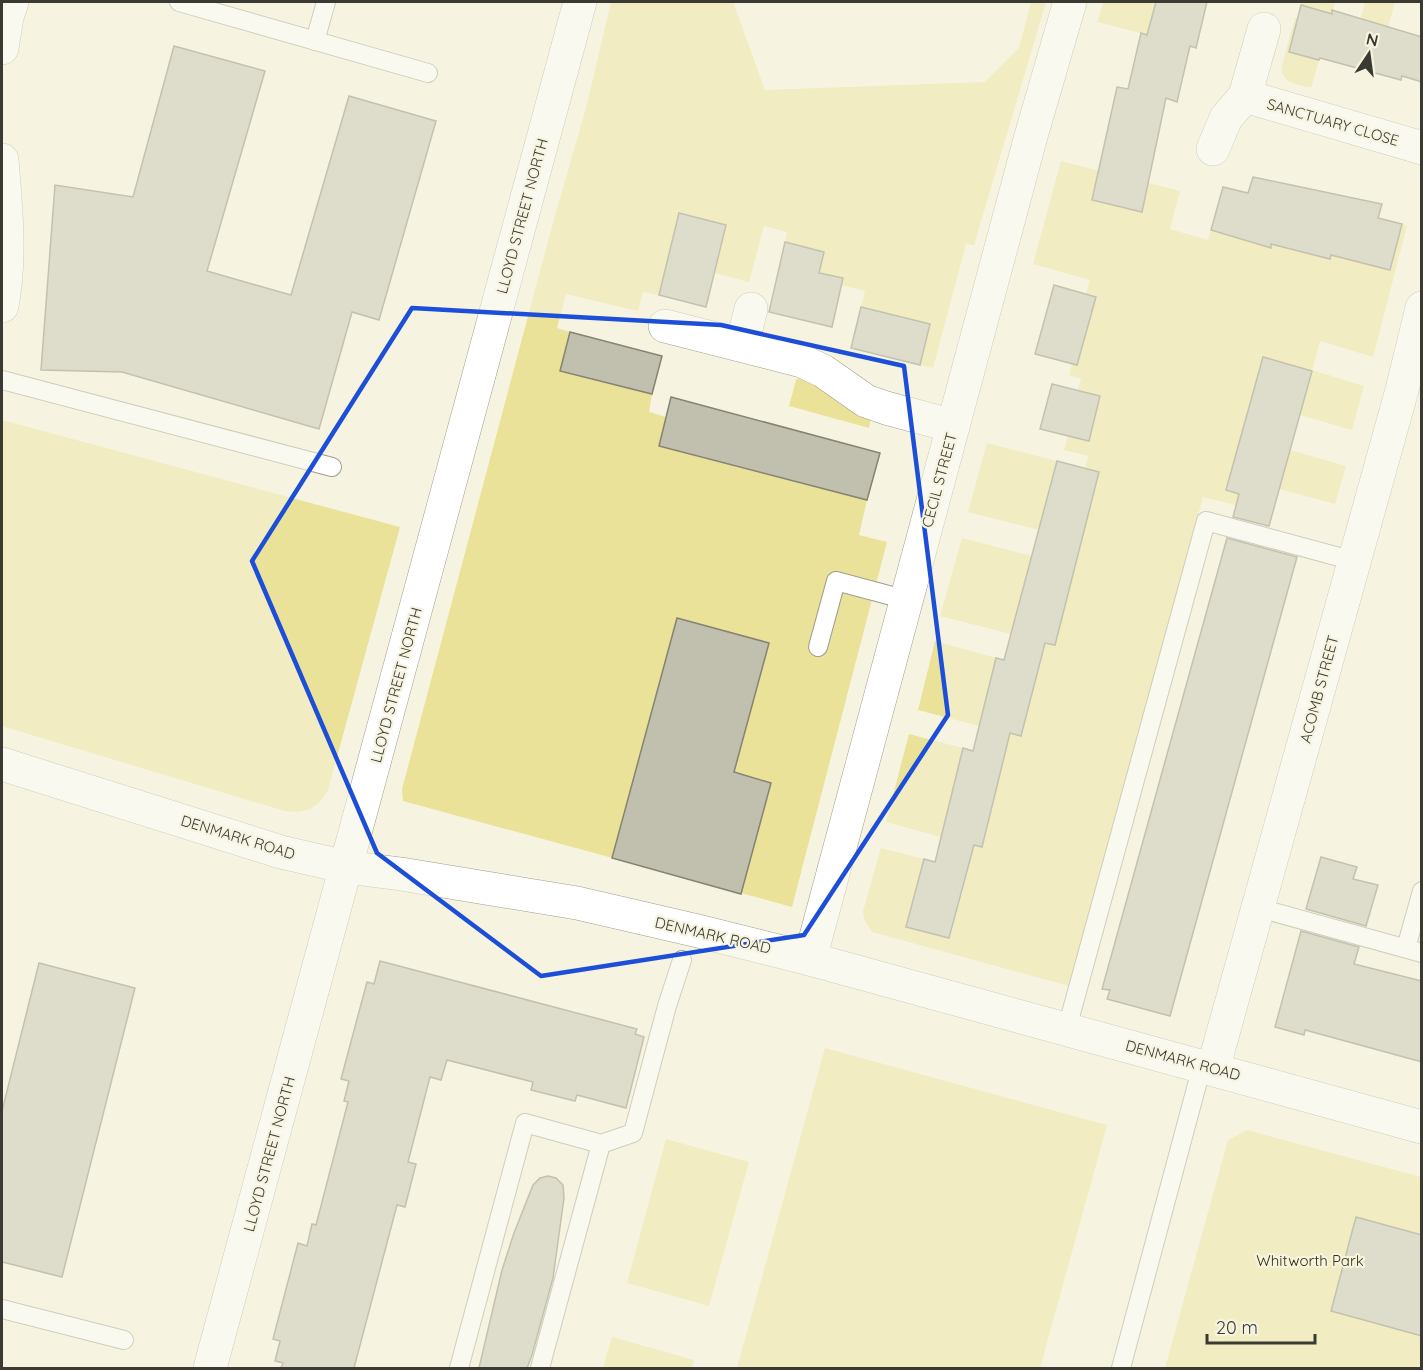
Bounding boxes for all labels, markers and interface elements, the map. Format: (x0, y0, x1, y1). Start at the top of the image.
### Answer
north arrow (1339, 24, 1399, 84)
text: N (1364, 28, 1380, 50)
street label: SANCTUARY CLOSE (1265, 94, 1401, 150)
street label: LLOYD STREET NORTH (492, 136, 552, 296)
street label: CECIL STREET (917, 430, 961, 530)
street label: LLOYD STREET NORTH (366, 605, 426, 765)
street label: ACOMB STREET (1295, 633, 1343, 745)
street label: DENMARK ROAD (179, 811, 298, 863)
street label: DENMARK ROAD (653, 912, 773, 958)
street label: DENMARK ROAD (1123, 1035, 1243, 1085)
street label: LLOYD STREET NORTH (239, 1074, 299, 1234)
park label: Whitworth Park (1256, 1251, 1364, 1270)
scale bar (1207, 1307, 1315, 1345)
text: 20 m (1216, 1316, 1258, 1339)

